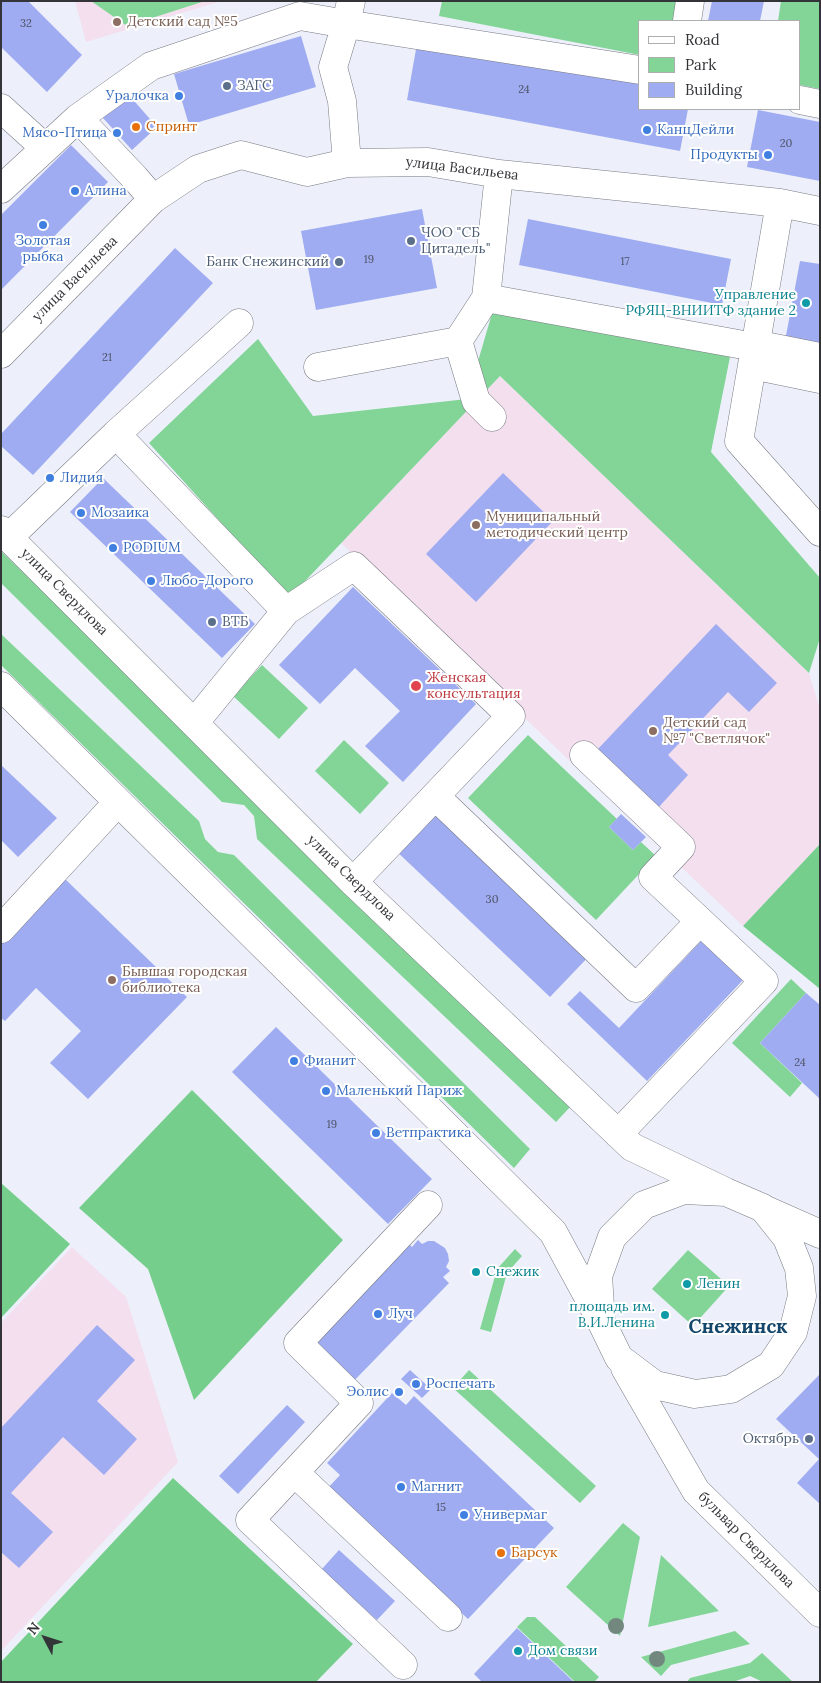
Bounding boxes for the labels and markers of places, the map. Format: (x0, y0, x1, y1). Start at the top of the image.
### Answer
place label: Детский сад №5 (127, 14, 238, 30)
marker: Детский сад №5 (111, 16, 123, 28)
place label: ЗАГС (237, 78, 272, 94)
marker: ЗАГС (221, 80, 233, 92)
place label: Уралочка (106, 88, 169, 104)
marker: Уралочка (173, 90, 185, 102)
place label: Спринт (146, 119, 197, 135)
marker: Спринт (130, 121, 142, 133)
place label: КанцДейли (657, 122, 734, 138)
marker: КанцДейли (641, 124, 653, 136)
place label: Мясо-Птица (22, 125, 107, 141)
marker: Мясо-Птица (111, 127, 123, 139)
place label: Продукты (690, 147, 758, 163)
marker: Продукты (762, 149, 774, 161)
place label: Алина (85, 183, 127, 199)
marker: Алина (69, 185, 81, 197)
marker: Золотая рыбка (37, 219, 49, 231)
place label: ЧОО "СБ Цитадель" (421, 225, 491, 258)
place label: Золотая рыбка (15, 233, 71, 266)
marker: ЧОО "СБ Цитадель" (405, 235, 417, 247)
place label: Банк Снежинский (206, 254, 329, 270)
marker: Банк Снежинский (333, 256, 345, 268)
place label: Управление РФЯЦ-ВНИИТФ здание 2 (625, 287, 796, 320)
marker: Управление РФЯЦ-ВНИИТФ здание 2 (800, 297, 812, 309)
place label: Лидия (60, 470, 103, 486)
marker: Лидия (44, 472, 56, 484)
place label: Мозаика (91, 505, 149, 521)
marker: Мозаика (75, 507, 87, 519)
place label: Муниципальный методический центр (486, 509, 628, 542)
marker: Муниципальный методический центр (470, 519, 482, 531)
place label: PODIUM (123, 540, 181, 556)
marker: PODIUM (107, 542, 119, 554)
place label: Любо-Дорого (161, 573, 253, 589)
marker: Любо-Дорого (145, 575, 157, 587)
place label: ВТБ (222, 614, 248, 630)
marker: ВТБ (206, 616, 218, 628)
place label: Женская консультация (427, 670, 521, 702)
marker: Женская консультация (409, 679, 423, 693)
place label: Детский сад №7 "Светлячок" (663, 715, 770, 748)
marker: Детский сад №7 "Светлячок" (647, 725, 659, 737)
place label: Бывшая городская библиотека (122, 964, 247, 996)
marker: Бывшая городская библиотека (106, 974, 118, 986)
place label: Фианит (304, 1053, 356, 1069)
marker: Фианит (288, 1055, 300, 1067)
place label: Маленький Париж (336, 1083, 462, 1099)
marker: Маленький Париж (320, 1085, 332, 1097)
place label: Ветпрактика (386, 1125, 471, 1141)
marker: Ветпрактика (370, 1127, 382, 1139)
place label: Снежик (486, 1264, 539, 1280)
marker: Снежик (470, 1266, 482, 1278)
place label: Ленин (697, 1276, 740, 1292)
marker: Ленин (681, 1278, 693, 1290)
place label: площадь им. В.И.Ленина (569, 1299, 655, 1331)
place label: Луч (388, 1306, 413, 1322)
marker: Луч (372, 1308, 384, 1320)
marker: площадь им. В.И.Ленина (659, 1309, 671, 1321)
place label: Роспечать (426, 1376, 495, 1392)
marker: Роспечать (410, 1378, 422, 1390)
place label: Эолис (347, 1384, 389, 1400)
marker: Эолис (393, 1386, 405, 1398)
place label: Октябрь (743, 1431, 799, 1447)
marker: Октябрь (803, 1433, 815, 1445)
place label: Магнит (411, 1479, 462, 1495)
marker: Магнит (395, 1481, 407, 1493)
place label: Универмаг (474, 1507, 547, 1523)
marker: Универмаг (458, 1509, 470, 1521)
place label: Барсук (511, 1545, 558, 1561)
marker: Барсук (495, 1547, 507, 1559)
place label: Дом связи (528, 1643, 597, 1659)
marker: Дом связи (512, 1645, 524, 1657)

